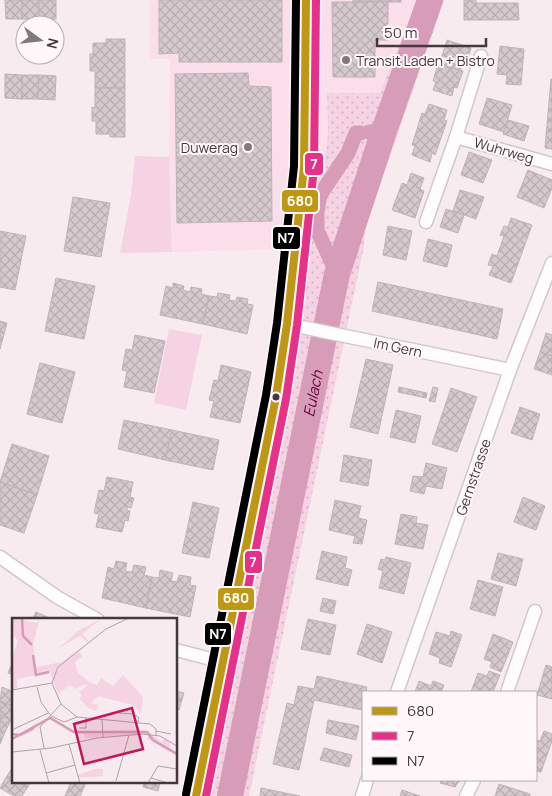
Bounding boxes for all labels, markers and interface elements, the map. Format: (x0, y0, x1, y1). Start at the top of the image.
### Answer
north arrow (15, 15, 65, 65)
scale bar (377, 15, 486, 47)
text: 50 m (384, 22, 418, 43)
text: N (43, 36, 64, 51)
place label: Transit Laden + Bistro (356, 51, 495, 70)
marker: Transit Laden + Bistro (340, 54, 352, 66)
street label: Wuhrweg (472, 132, 536, 168)
place label: Duwerag (181, 138, 238, 157)
marker: Duwerag (242, 141, 254, 153)
line badge: 7 (304, 152, 324, 176)
text: 7 (310, 154, 318, 173)
line badge: 680 (281, 189, 319, 213)
text: 680 (287, 191, 313, 210)
line badge: N7 (272, 226, 301, 250)
text: N7 (277, 228, 295, 247)
street label: Im Gern (372, 333, 424, 361)
water label: Eulach (298, 367, 328, 418)
unlabelled marker (271, 392, 281, 402)
street label: Gernstrasse (451, 436, 495, 518)
line badge: 7 (244, 550, 263, 574)
text: 7 (249, 552, 257, 571)
line badge: 680 (217, 587, 255, 611)
text: 680 (223, 588, 249, 607)
inset map (12, 618, 178, 784)
line badge: N7 (204, 622, 232, 646)
text: N7 (209, 624, 227, 643)
legend (362, 691, 537, 781)
text: 680 (407, 700, 434, 721)
text: 7 (407, 725, 415, 746)
text: N7 (407, 750, 425, 771)

